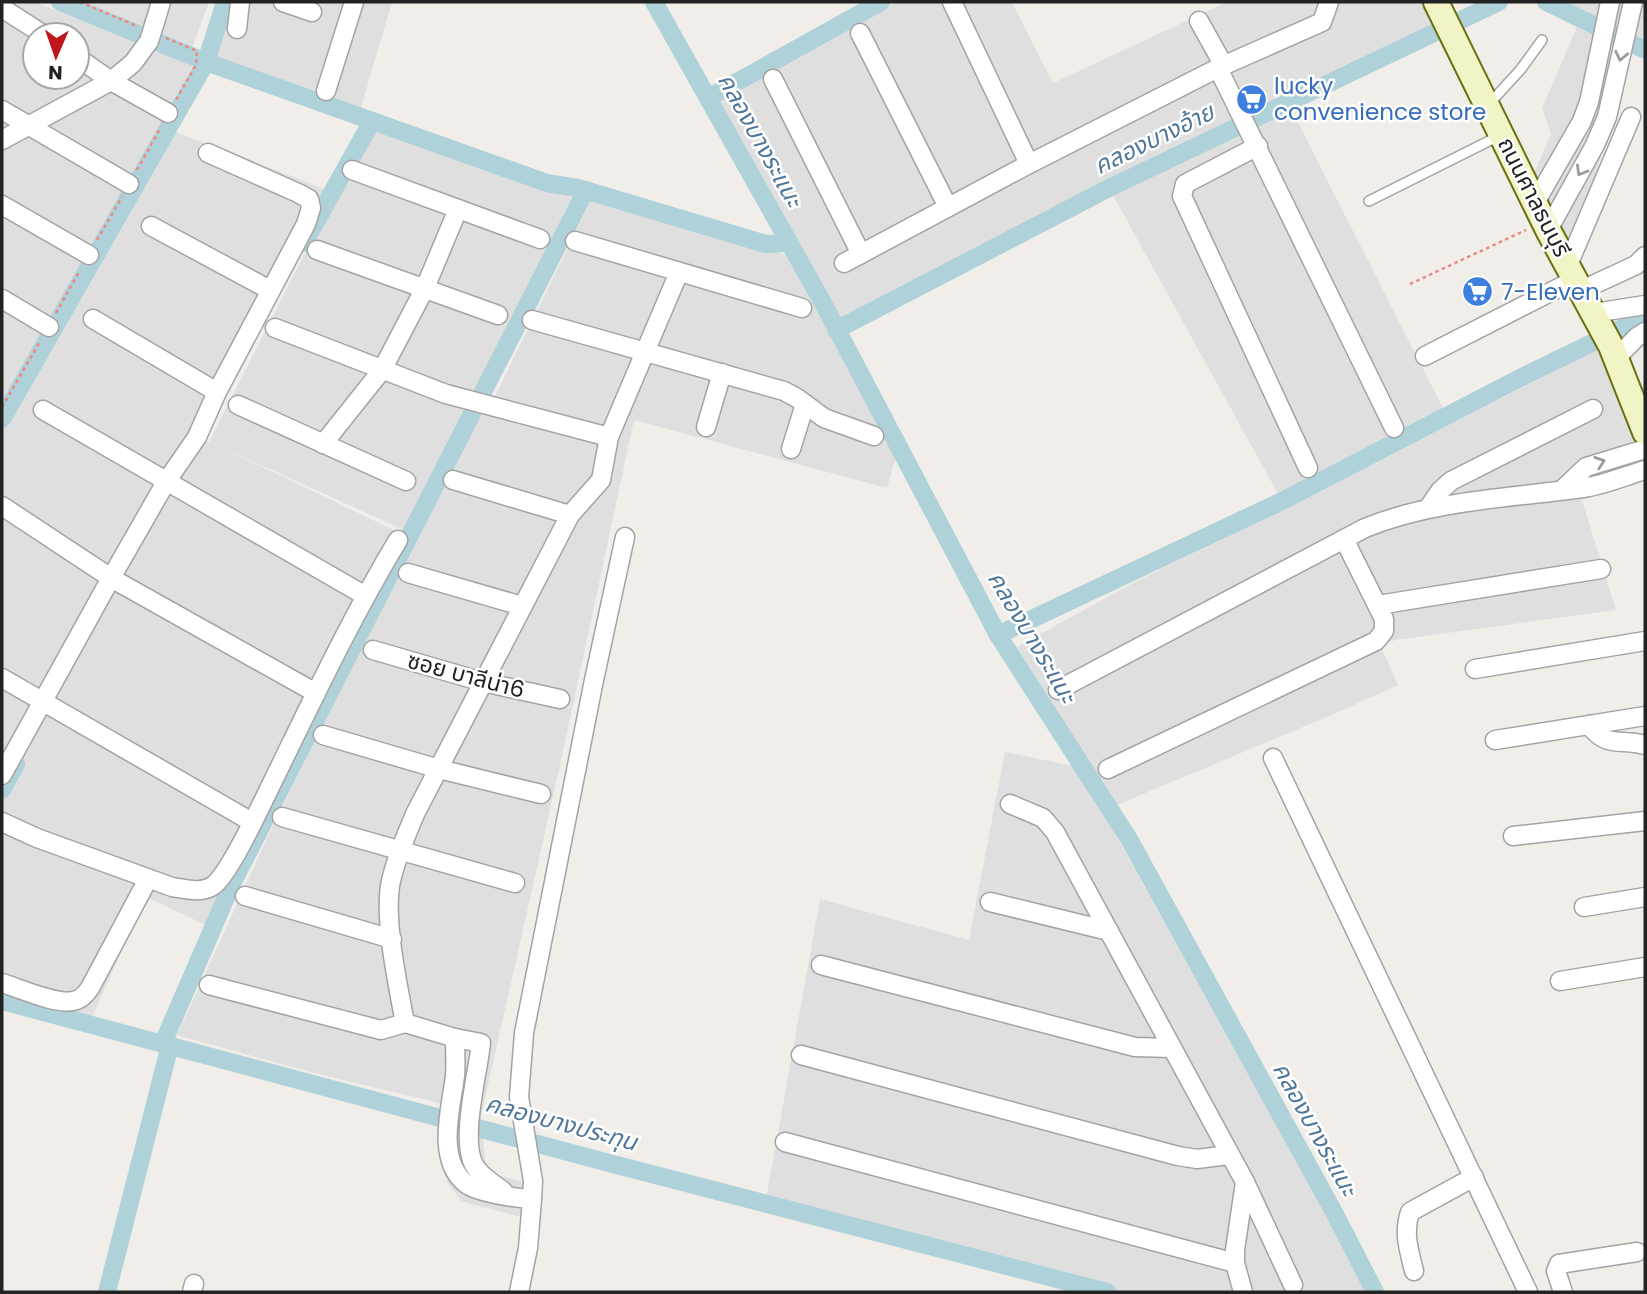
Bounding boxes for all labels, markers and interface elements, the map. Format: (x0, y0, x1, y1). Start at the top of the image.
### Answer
north arrow (21, 21, 91, 91)
one-way arrow (1615, 50, 1629, 62)
text: N (48, 59, 63, 86)
water label: คลองบางระแนะ (710, 67, 812, 214)
place label: lucky convenience store (1274, 70, 1486, 128)
supermarket icon: lucky convenience store (1234, 82, 1268, 116)
water label: คลองบางอ้าย (1088, 94, 1221, 182)
street label: ถนนศาลธนบุรี (1490, 132, 1578, 262)
one-way arrow (1576, 163, 1589, 176)
supermarket icon: 7-Eleven (1461, 275, 1495, 309)
place label: 7-Eleven (1501, 276, 1600, 308)
one-way arrow (1593, 456, 1605, 470)
water label: คลองบางระแนะ (980, 565, 1086, 710)
street label: ซอย บาลีน่า6 (404, 644, 528, 706)
water label: คลองบางระแนะ (1265, 1056, 1367, 1203)
water label: คลองบางประทุน (482, 1086, 642, 1159)

